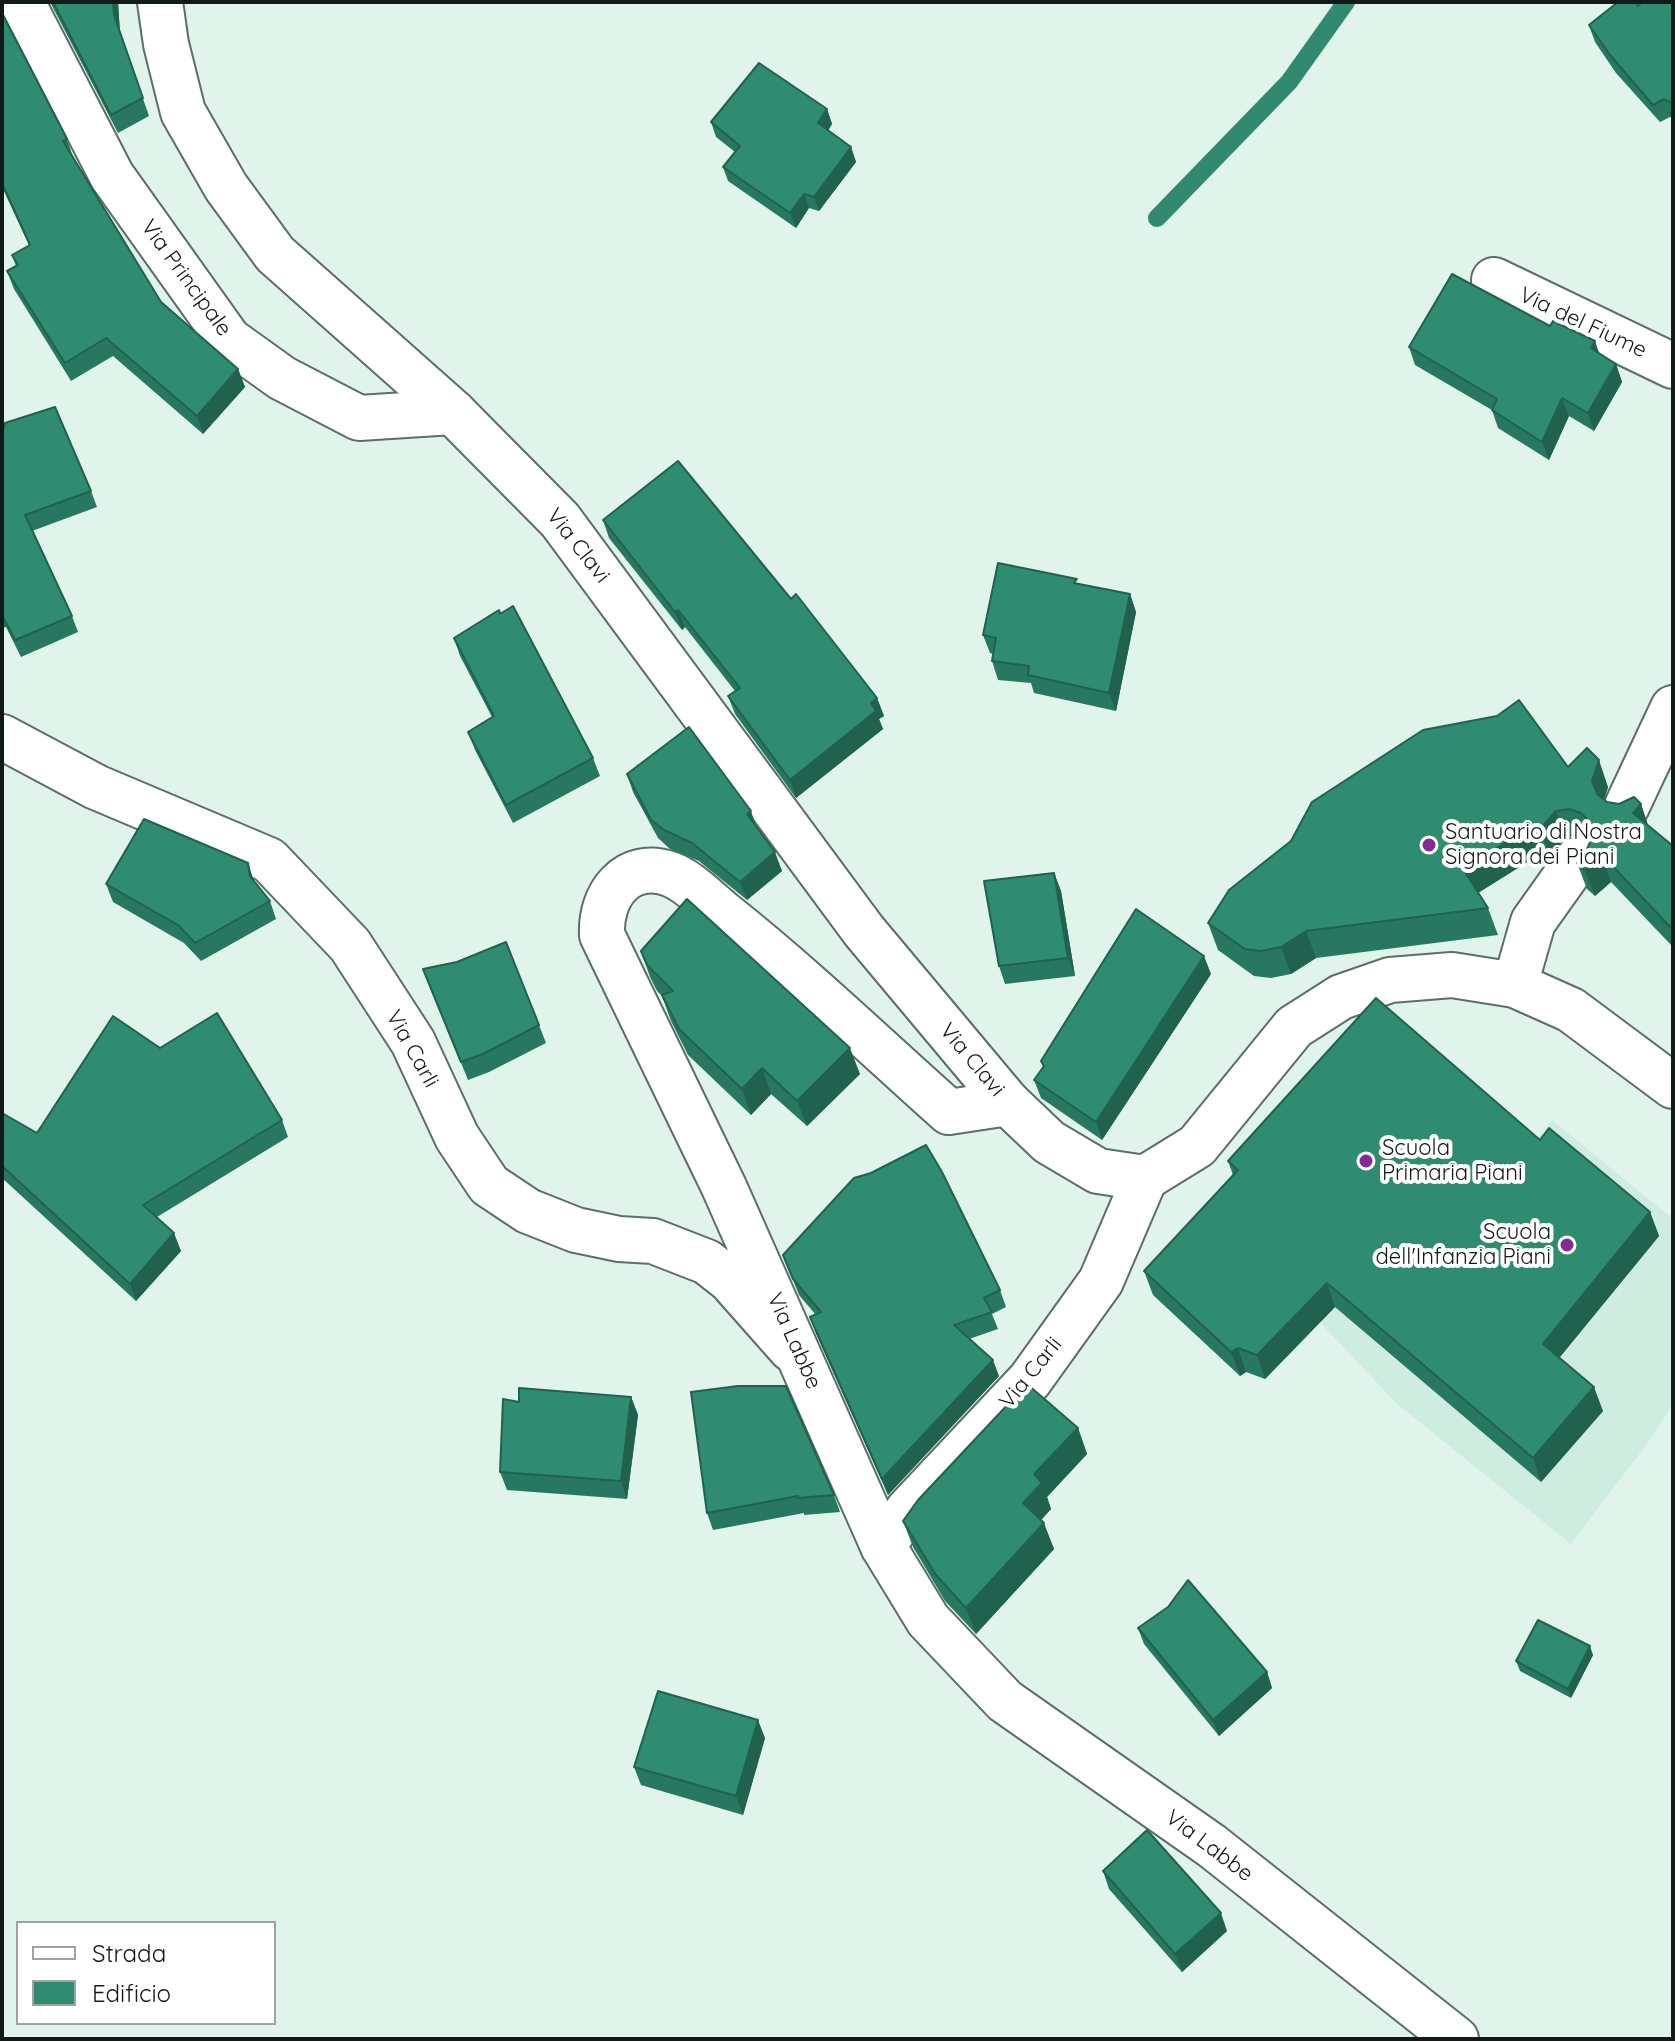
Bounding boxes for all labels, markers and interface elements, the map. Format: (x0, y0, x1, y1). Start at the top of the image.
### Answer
street label: Via Principale (135, 215, 237, 341)
street label: Via del Fiume (1515, 282, 1651, 364)
street label: Via Clavi (541, 503, 615, 589)
place label: Santuario di Nostra Signora dei Piani (1445, 819, 1642, 870)
marker: Santuario di Nostra Signora dei Piani (1420, 836, 1438, 854)
street label: Via Carli (380, 1006, 444, 1092)
street label: Via Clavi (934, 1018, 1010, 1102)
place label: Scuola Primaria Piani (1382, 1135, 1523, 1186)
marker: Scuola Primaria Piani (1357, 1152, 1375, 1170)
place label: Scuola dell'Infanzia Piani (1376, 1219, 1551, 1270)
marker: Scuola dell'Infanzia Piani (1558, 1236, 1576, 1254)
street label: Via Labbe (761, 1289, 827, 1393)
street label: Via Carli (994, 1332, 1068, 1414)
street label: Via Labbe (1160, 1805, 1258, 1887)
legend (16, 1921, 276, 2025)
text: Strada (92, 1938, 166, 1968)
text: Edificio (92, 1978, 171, 2008)

